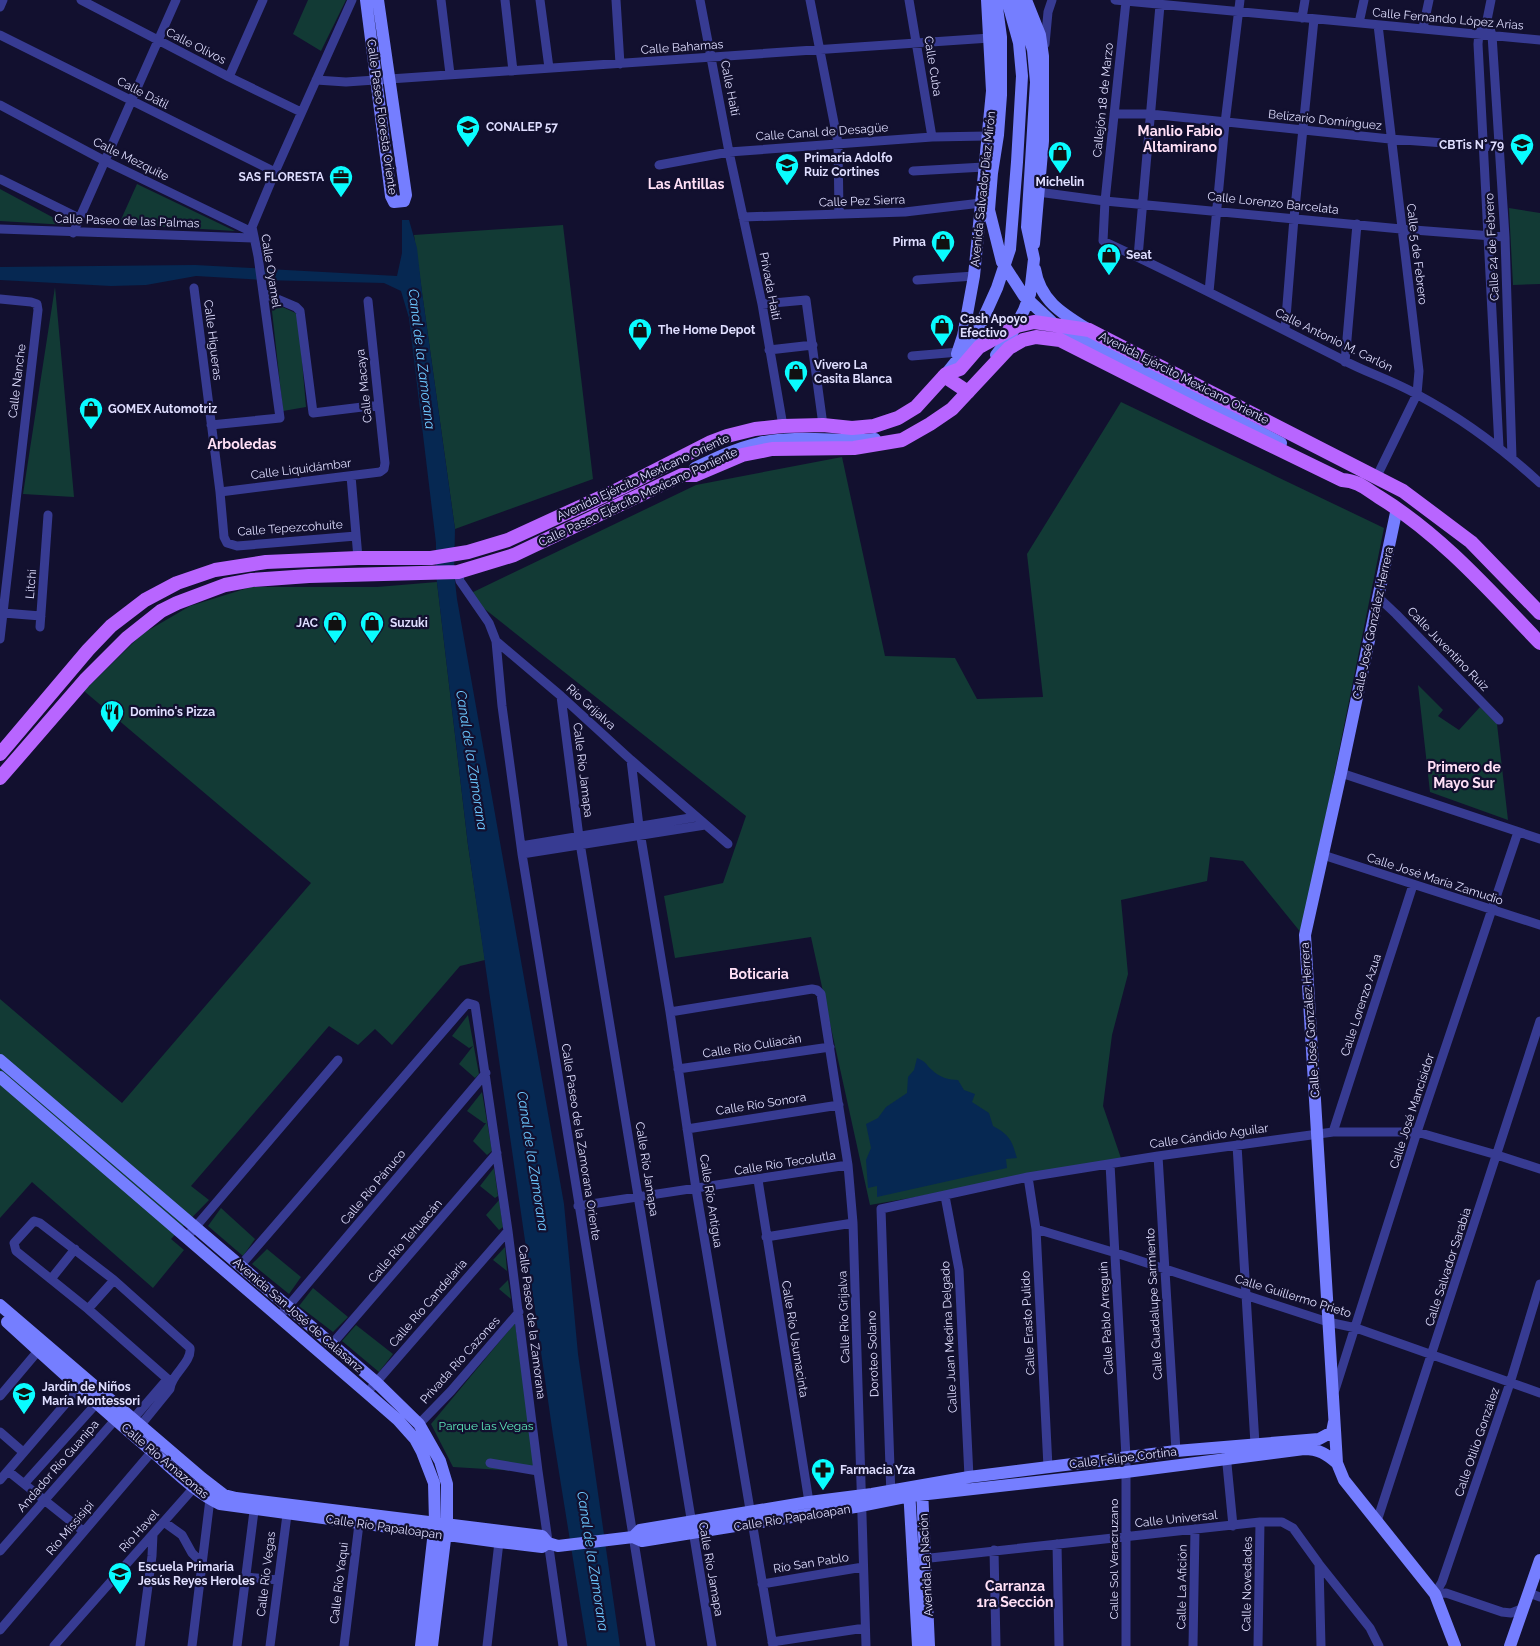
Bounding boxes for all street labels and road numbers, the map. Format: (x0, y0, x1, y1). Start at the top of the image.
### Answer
street label: Calle Fernando López Arias (1372, 5, 1524, 33)
street label: Calle Olivos (164, 25, 228, 67)
street label: Calle Cuba (921, 35, 945, 97)
street label: Calle Bahamas (640, 37, 724, 57)
street label: Calle Paseo Floresta Oriente (364, 38, 400, 196)
street label: Callejón 18 de Marzo (1090, 42, 1116, 158)
street label: Calle Haití (718, 59, 742, 117)
street label: Calle Dátil (115, 74, 172, 112)
street label: Belizario Domínguez (1267, 107, 1383, 133)
street label: Avenida Salvador Díaz Mirón (968, 110, 998, 268)
street label: Calle Canal de Desagüe (755, 120, 889, 144)
street label: Calle Mezquite (91, 135, 171, 183)
street label: Calle Lorenzo Barcelata (1207, 189, 1339, 217)
street label: Calle Pez Sierra (819, 192, 905, 210)
street label: Calle 24 de Febrero (1482, 193, 1502, 301)
street label: Calle 5 de Febrero (1404, 203, 1430, 305)
street label: Calle Paseo de las Palmas (54, 211, 200, 231)
street label: Calle Oyamel (258, 233, 284, 310)
street label: Privada Haití (757, 251, 784, 321)
street label: Calle Higueras (201, 299, 225, 381)
street label: Calle Antonio M. Carlón (1273, 305, 1395, 375)
street label: Avenida Ejército Mexicano Oriente (1097, 329, 1271, 427)
street label: Calle Nanche (5, 343, 29, 419)
street label: Calle Macaya (353, 348, 375, 424)
street label: Avenida Ejército Mexicano Oriente (554, 431, 732, 523)
street label: Calle Paseo Ejército Mexicano Poniente (536, 445, 740, 549)
street label: Calle Liquidámbar (250, 456, 353, 482)
street label: Calle Tepezcohuite (237, 517, 343, 539)
street label: Calle José González Herrera (1350, 545, 1396, 701)
street label: Litchi (23, 569, 39, 599)
street label: Calle Juventino Ruiz (1404, 604, 1492, 694)
street label: Río Grijalva (564, 681, 618, 733)
street label: Calle Río Jamapa (570, 722, 596, 818)
street label: Calle José María Zamudio (1365, 850, 1505, 908)
street label: Calle José González Herrera (1298, 942, 1322, 1098)
street label: Calle Lorenzo Azua (1338, 952, 1384, 1058)
street label: Calle Río Culiacán (702, 1031, 802, 1061)
street label: Calle Paseo de la Zamorana Oriente (559, 1043, 603, 1241)
street label: Calle José Mancisidor (1387, 1051, 1437, 1170)
street label: Calle Río Sonora (715, 1090, 807, 1118)
street label: Calle Río Jamapa (633, 1121, 661, 1217)
street label: Calle Cándido Aguilar (1149, 1121, 1270, 1151)
street label: Calle Río Pánuco (338, 1147, 408, 1227)
street label: Calle Río Tecolutla (733, 1148, 837, 1178)
street label: Calle Río Antigua (697, 1153, 725, 1249)
street label: Calle Río Tehuacán (365, 1197, 445, 1285)
street label: Calle Salvador Sarabia (1422, 1206, 1474, 1328)
street label: Calle Guadalupe Sarmiento (1143, 1228, 1165, 1380)
street label: Calle Paseo de la Zamorana (516, 1244, 548, 1400)
street label: Avenida San José de Calasanz (230, 1255, 366, 1375)
street label: Calle Río Candelaria (386, 1256, 470, 1350)
street label: Calle Juan Medina Delgado (938, 1261, 960, 1413)
street label: Calle Pablo Arreguín (1096, 1261, 1116, 1375)
street label: Calle Río Grijalva (835, 1271, 853, 1363)
street label: Calle Erasto Pulido (1018, 1271, 1038, 1375)
street label: Calle Guillermo Prieto (1233, 1272, 1353, 1320)
street label: Calle Río Usumacinta (779, 1280, 811, 1398)
street label: Doroteo Solano (864, 1311, 882, 1397)
street label: Privada Río Cazones (417, 1313, 503, 1406)
street label: Calle Otilio González (1452, 1386, 1502, 1498)
street label: Andador Río Guanipa (14, 1417, 102, 1515)
street label: Calle Río Amazonas (119, 1420, 212, 1502)
street label: Calle Felipe Cortina (1068, 1444, 1178, 1472)
street label: Río Missisipi (43, 1498, 97, 1558)
street label: Calle Sol Veracruzano (1107, 1498, 1121, 1620)
street label: Calle Río Papaloapan (733, 1502, 851, 1534)
street label: Río Havel (116, 1506, 162, 1555)
street label: Calle Universal (1134, 1508, 1219, 1530)
street label: Calle Río Papaloapan (325, 1512, 443, 1542)
street label: Avenida La Nación (916, 1513, 936, 1617)
street label: Calle Río Jamapa (696, 1521, 726, 1617)
street label: Calle Río Vegas (254, 1530, 278, 1617)
street label: Calle Novedades (1239, 1536, 1255, 1632)
street label: Calle Río Yaqui (327, 1541, 351, 1625)
street label: Calle La Afición (1174, 1544, 1190, 1630)
street label: Río San Pablo (772, 1550, 850, 1576)

